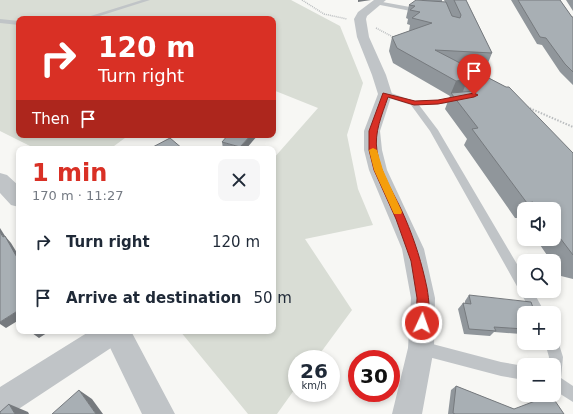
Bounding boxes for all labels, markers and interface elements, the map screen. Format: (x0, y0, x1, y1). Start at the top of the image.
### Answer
text: 120 m (98, 31, 195, 64)
icon: right (32, 32, 84, 84)
pin (457, 54, 491, 95)
icon: arrive (463, 60, 485, 82)
text: Turn right (98, 65, 184, 86)
icon: arrive (77, 108, 99, 130)
text: Then (32, 110, 69, 128)
text: 1 min (32, 159, 107, 187)
button: close (218, 159, 260, 201)
text: 170 m · 11:27 (32, 188, 123, 203)
map controls (517, 202, 561, 402)
button: sound (517, 202, 561, 246)
icon: right (32, 231, 54, 253)
text: Turn right (66, 233, 150, 251)
text: 120 m (212, 233, 260, 251)
button: search (517, 254, 561, 298)
icon: arrive (32, 287, 54, 309)
text: Arrive at destination (66, 289, 241, 307)
text: 50 m (253, 289, 292, 307)
position arrow (401, 302, 443, 344)
button: + (517, 306, 561, 350)
speed limit sign: 30 (348, 350, 400, 402)
button: − (517, 358, 561, 402)
text: 26 (300, 359, 328, 383)
text: km/h (301, 380, 327, 391)

